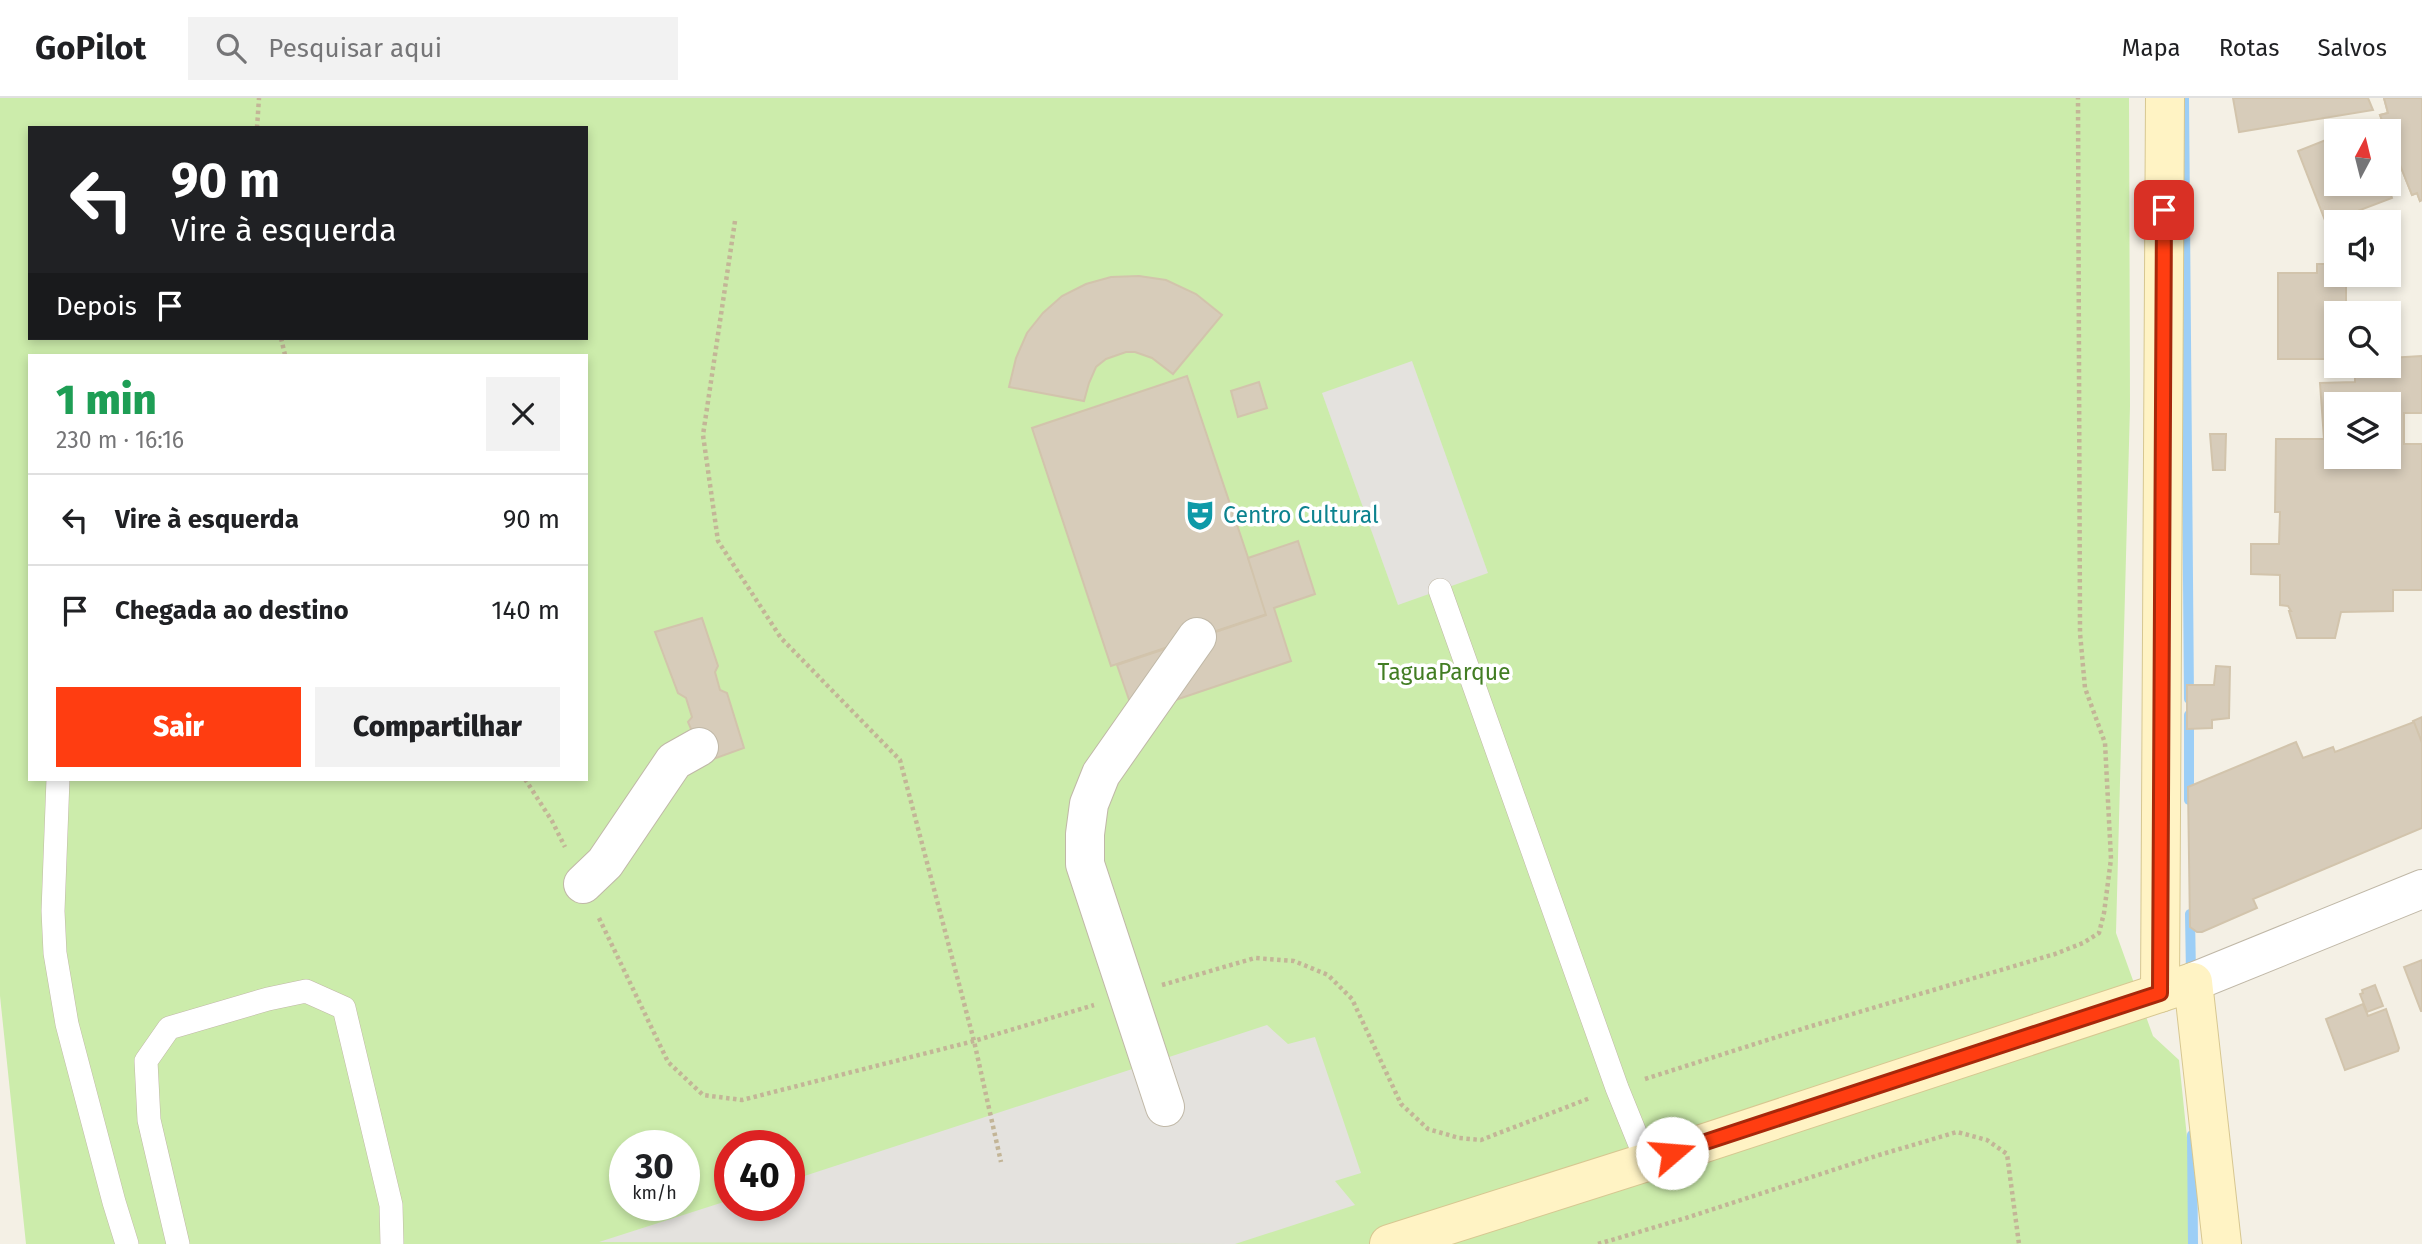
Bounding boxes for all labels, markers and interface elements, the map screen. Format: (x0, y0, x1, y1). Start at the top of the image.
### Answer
search box (188, 17, 678, 80)
text: GoPilot (35, 28, 146, 68)
icon: search (212, 29, 250, 67)
text: Pesquisar aqui (268, 33, 442, 64)
text: Mapa (2122, 34, 2181, 62)
text: Rotas (2219, 34, 2279, 62)
text: Salvos (2317, 34, 2387, 62)
north arrow (2324, 119, 2401, 196)
map controls (2324, 119, 2401, 469)
text: 90 m (171, 151, 280, 210)
icon: left (56, 154, 147, 245)
pin (2134, 180, 2194, 240)
icon: arrive (2145, 191, 2183, 229)
button: sound (2324, 210, 2401, 287)
text: Vire à esquerda (171, 211, 397, 249)
icon: arrive (151, 287, 189, 325)
text: Depois (56, 291, 137, 322)
button: search (2324, 301, 2401, 378)
text: 1 min (56, 375, 157, 425)
button: close (486, 377, 560, 451)
button: layers (2324, 392, 2401, 469)
text: 230 m · 16:16 (56, 426, 184, 454)
theatre icon: Centro Cultural (1183, 498, 1217, 532)
icon: left (56, 501, 94, 539)
place label: Centro Cultural (1223, 501, 1379, 529)
text: Vire à esquerda (115, 504, 299, 535)
text: 90 m (503, 504, 560, 535)
icon: arrive (56, 592, 94, 630)
text: Chegada ao destino (115, 595, 349, 626)
text: 140 m (491, 595, 560, 626)
park label: TaguaParque (1377, 658, 1511, 686)
button: Sair (56, 687, 301, 767)
button: Compartilhar (315, 687, 560, 767)
position arrow (1635, 1116, 1709, 1190)
speed limit sign: 40 (714, 1130, 805, 1221)
text: 30 (635, 1145, 674, 1187)
text: km/h (632, 1182, 677, 1204)

